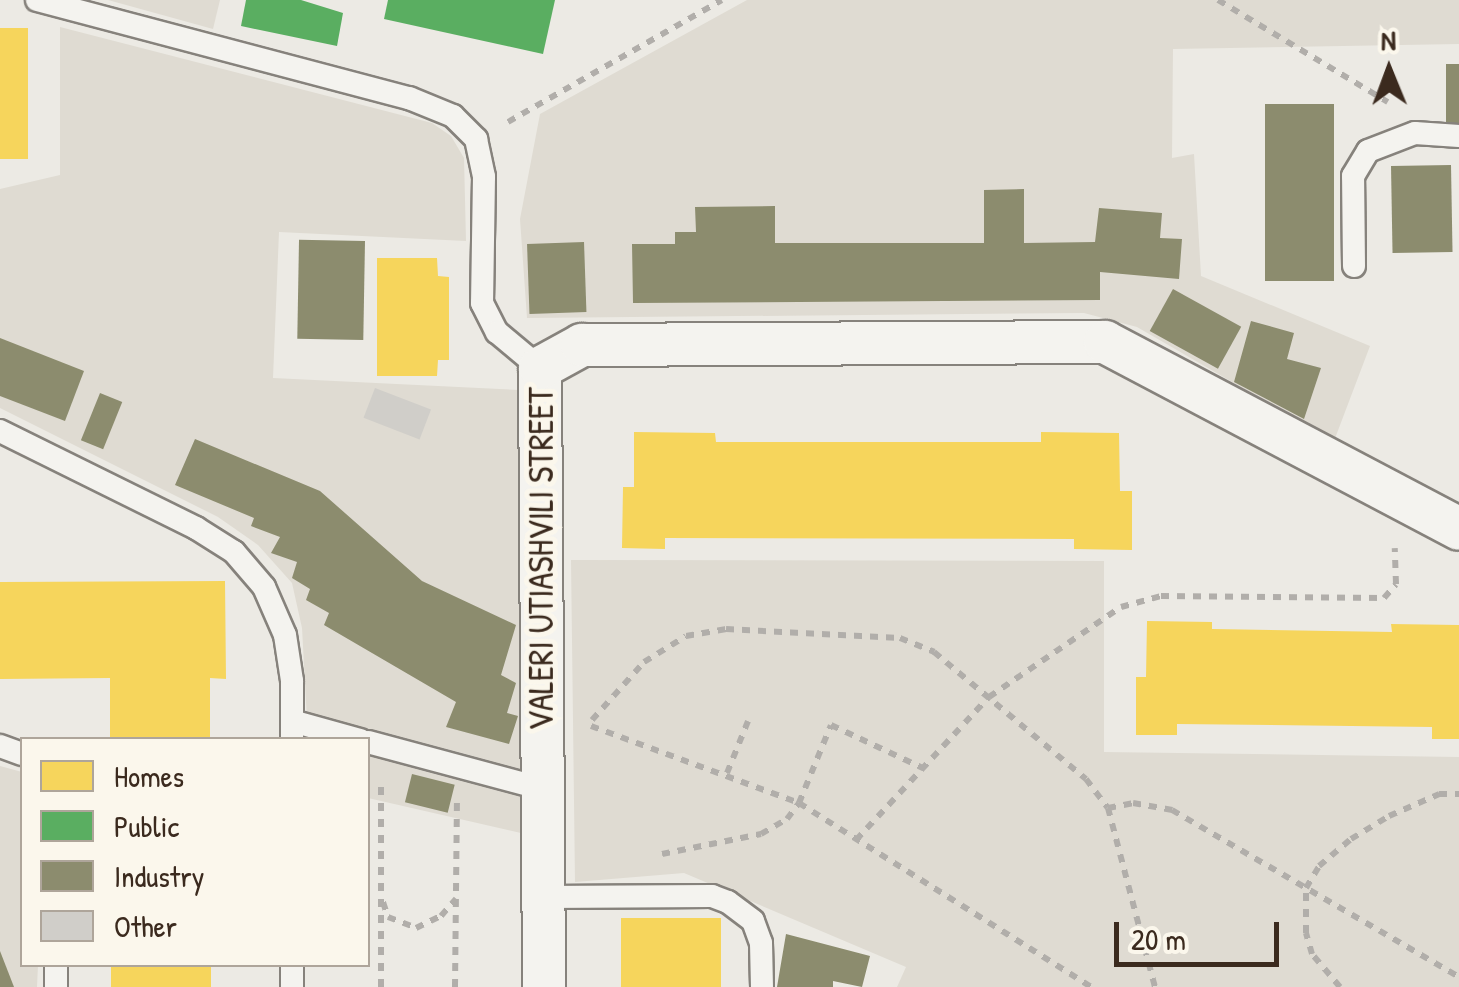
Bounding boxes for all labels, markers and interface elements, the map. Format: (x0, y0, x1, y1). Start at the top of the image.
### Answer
north arrow (1339, 20, 1439, 120)
text: N (1381, 21, 1396, 59)
street label: VALERI UTIASHVILI STREET (520, 387, 562, 731)
legend (20, 737, 370, 967)
text: Homes (114, 756, 184, 796)
text: Public (114, 806, 179, 846)
text: Industry (114, 856, 204, 896)
scale bar (1119, 902, 1284, 964)
text: Other (114, 906, 177, 946)
text: 20 m (1131, 919, 1186, 959)

